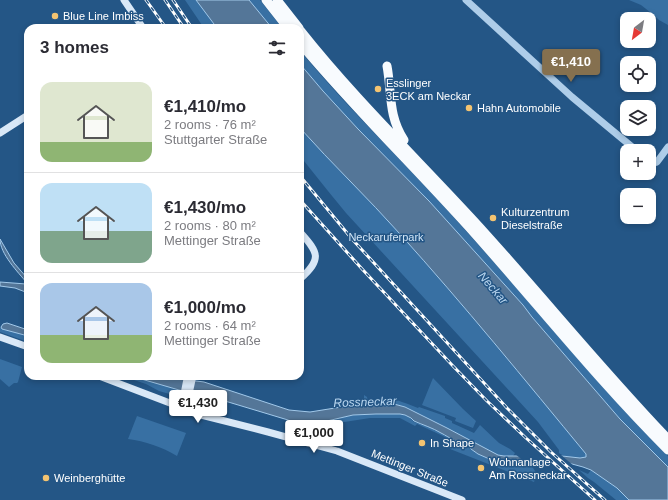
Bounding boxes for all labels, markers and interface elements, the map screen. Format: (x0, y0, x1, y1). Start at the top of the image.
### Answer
place label: Blue Line Imbiss (63, 10, 144, 22)
marker: Blue Line Imbiss (50, 11, 60, 21)
north arrow (620, 12, 656, 48)
map controls (620, 12, 656, 224)
icon: filters (266, 37, 288, 59)
text: 3 homes (40, 38, 109, 57)
pin: €1,410 (538, 49, 604, 83)
text: €1,410 (551, 54, 591, 69)
button: locate (620, 56, 656, 92)
place label: Esslinger 3ECK am Neckar (386, 77, 471, 102)
marker: Esslinger 3ECK am Neckar (373, 84, 383, 94)
text: €1,410/mo (164, 97, 246, 116)
icon: home (72, 98, 120, 146)
button: layers (620, 100, 656, 136)
place label: Hahn Automobile (477, 102, 561, 114)
marker: Hahn Automobile (464, 103, 474, 113)
text: 2 rooms · 76 m² (164, 117, 256, 132)
text: Stuttgarter Straße (164, 132, 267, 147)
button: + (620, 144, 656, 180)
button: − (620, 188, 656, 224)
text: €1,430/mo (164, 198, 246, 217)
icon: home (72, 199, 120, 247)
place label: Kulturzentrum Dieselstraße (501, 206, 569, 231)
marker: Kulturzentrum Dieselstraße (488, 213, 498, 223)
text: 2 rooms · 80 m² (164, 218, 256, 233)
park label: Neckaruferpark (348, 231, 424, 243)
text: Mettinger Straße (164, 233, 261, 248)
water label: Neckar (475, 269, 511, 308)
text: €1,000/mo (164, 298, 246, 317)
icon: home (72, 299, 120, 347)
text: 2 rooms · 64 m² (164, 318, 256, 333)
text: Mettinger Straße (164, 333, 261, 348)
pin: €1,430 (165, 390, 231, 424)
water label: Rossneckar (333, 394, 398, 410)
text: €1,430 (178, 395, 218, 410)
pin: €1,000 (281, 420, 347, 454)
text: €1,000 (294, 425, 334, 440)
place label: In Shape (430, 437, 474, 449)
marker: In Shape (417, 438, 427, 448)
street label: Mettinger Straße (370, 447, 450, 489)
place label: Wohnanlage Am Rossneckar (489, 456, 567, 481)
marker: Wohnanlage Am Rossneckar (476, 463, 486, 473)
place label: Weinberghütte (54, 472, 125, 484)
marker: Weinberghütte (41, 473, 51, 483)

